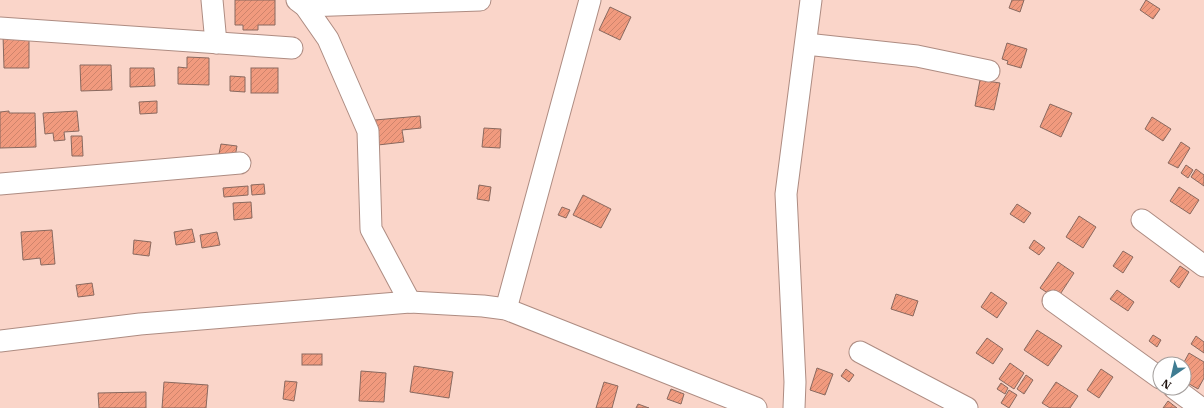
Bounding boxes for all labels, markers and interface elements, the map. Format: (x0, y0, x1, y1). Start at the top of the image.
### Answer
north arrow (1152, 356, 1192, 396)
text: N (1159, 376, 1174, 393)

